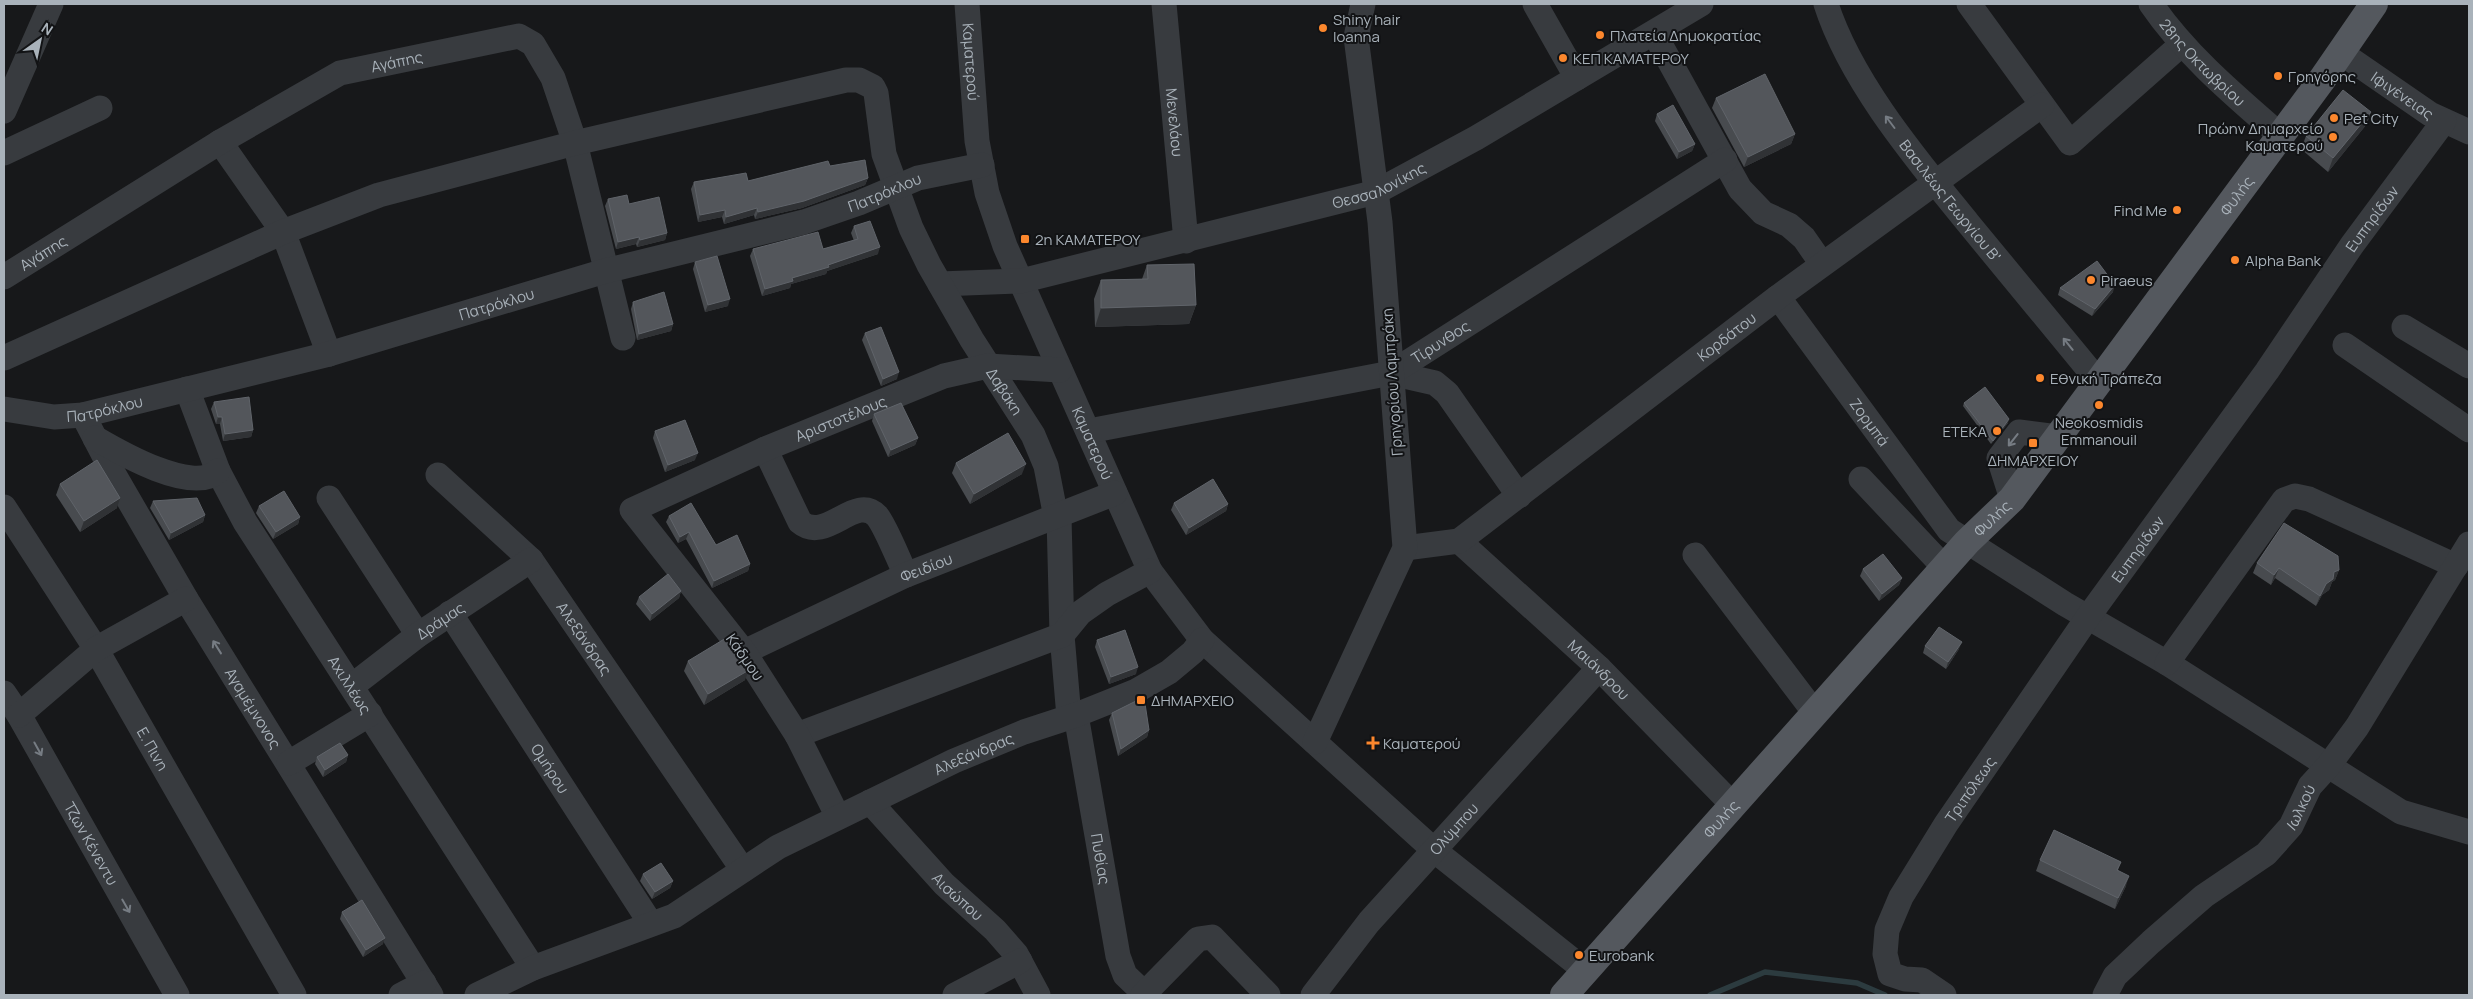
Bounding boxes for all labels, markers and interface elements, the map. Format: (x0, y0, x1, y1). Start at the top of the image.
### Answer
place label: Shiny hair Ioanna (1333, 9, 1401, 47)
street label: 28ης Οκτωβρίου (2155, 14, 2250, 111)
north arrow (15, 15, 65, 65)
text: N (38, 18, 57, 39)
street label: Καματερού (958, 22, 985, 101)
marker: Shiny hair Ioanna (1317, 22, 1329, 34)
place label: Πλατεία Δημοκρατίας (1610, 25, 1761, 46)
marker: Πλατεία Δημοκρατίας (1594, 29, 1606, 41)
street label: Αγάπης (369, 46, 424, 77)
place label: ΚΕΠ ΚΑΜΑΤΕΡΟΥ (1573, 48, 1689, 69)
marker: ΚΕΠ ΚΑΜΑΤΕΡΟΥ (1557, 52, 1569, 64)
place label: Γρηγόρης (2288, 66, 2356, 87)
street label: Ιφιγένειας (2367, 66, 2438, 124)
marker: Γρηγόρης (2272, 70, 2284, 82)
street label: Μενελάου (1161, 87, 1189, 158)
place label: Pet City (2344, 108, 2399, 129)
marker: Pet City (2328, 112, 2340, 124)
one-way arrow (1884, 116, 1895, 129)
place label: Πρώην Δημαρχείο Καματερού (2198, 118, 2323, 156)
marker: Πρώην Δημαρχείο Καματερού (2327, 131, 2339, 143)
street label: Βασιλέως Γεωργίου Β' (1895, 135, 2006, 266)
street label: Θεσσαλονίκης (1330, 157, 1429, 213)
street label: Πατρόκλου (845, 167, 924, 217)
street label: Φυλής (2215, 171, 2258, 220)
street label: Ευπηρίδων (2340, 181, 2403, 256)
place label: Find Me (2114, 200, 2167, 221)
marker: Find Me (2171, 204, 2183, 216)
place label: 2η ΚΑΜΑΤΕΡΟΥ (1035, 229, 1141, 250)
street label: Αγάπης (15, 230, 71, 275)
marker: 2η ΚΑΜΑΤΕΡΟΥ (1019, 233, 1031, 245)
place label: Alpha Bank (2245, 250, 2322, 271)
marker: Alpha Bank (2229, 254, 2241, 266)
place label: Piraeus (2101, 270, 2153, 291)
marker: Piraeus (2085, 274, 2097, 286)
street label: Πατρόκλου (456, 282, 537, 325)
street label: Γρηγορίου Λαμπράκη (1376, 307, 1408, 457)
street label: Κορδάτου (1692, 307, 1760, 366)
street label: Τίρυνθος (1407, 315, 1474, 368)
one-way arrow (2062, 338, 2073, 351)
street label: Δαβάκη (982, 363, 1028, 419)
place label: Εθνική Τράπεζα (2050, 368, 2162, 389)
marker: Εθνική Τράπεζα (2034, 372, 2046, 384)
street label: Πατρόκλου (66, 390, 145, 427)
street label: Αριστοτέλους (792, 390, 890, 446)
street label: Ζορμπά (1845, 394, 1894, 450)
marker: Neokosmidis Emmanouil (2093, 399, 2105, 411)
street label: Καματερού (1067, 403, 1118, 483)
place label: Neokosmidis Emmanouil (2055, 412, 2143, 450)
place label: ΕΤΕΚΑ (1943, 421, 1987, 442)
marker: ΕΤΕΚΑ (1991, 425, 2003, 437)
one-way arrow (2008, 433, 2018, 447)
marker: ΔΗΜΑΡΧΕΙΟΥ (2027, 437, 2039, 449)
place label: ΔΗΜΑΡΧΕΙΟΥ (1988, 450, 2079, 471)
street label: Φυλής (1969, 495, 2015, 541)
street label: Ευπηρίδων (2106, 511, 2169, 587)
street label: Φειδίου (896, 547, 955, 587)
street label: Δράμας (412, 597, 469, 644)
street label: Αλεξάνδρας (552, 598, 617, 679)
street label: Κάδμου (721, 629, 769, 685)
street label: Μαιάνδρου (1564, 634, 1635, 704)
one-way arrow (211, 641, 221, 655)
street label: Αχιλλέως (323, 651, 377, 718)
street label: Αγαμέμνονος (220, 663, 286, 752)
place label: ΔΗΜΑΡΧΕΙΟ (1151, 690, 1234, 711)
marker: ΔΗΜΑΡΧΕΙΟ (1135, 694, 1147, 706)
street label: Ε. Πινη (132, 723, 174, 774)
street label: Αλεξάνδρας (930, 727, 1016, 780)
place label: Καματερού (1383, 733, 1461, 754)
marker: Καματερού (1367, 737, 1379, 749)
street label: Ομήρου (527, 739, 574, 797)
one-way arrow (33, 742, 43, 757)
street label: Τριπόλεως (1940, 752, 2000, 826)
street label: Ιωλκού (2282, 781, 2320, 835)
street label: Φυλής (1698, 795, 1744, 842)
street label: Τζων Κένεντυ (60, 798, 123, 889)
street label: Ολύμπου (1424, 798, 1483, 859)
street label: Πυθίας (1086, 832, 1116, 886)
street label: Αισώπου (928, 868, 988, 925)
one-way arrow (121, 899, 131, 913)
place label: Eurobank (1589, 945, 1655, 966)
marker: Eurobank (1573, 949, 1585, 961)

